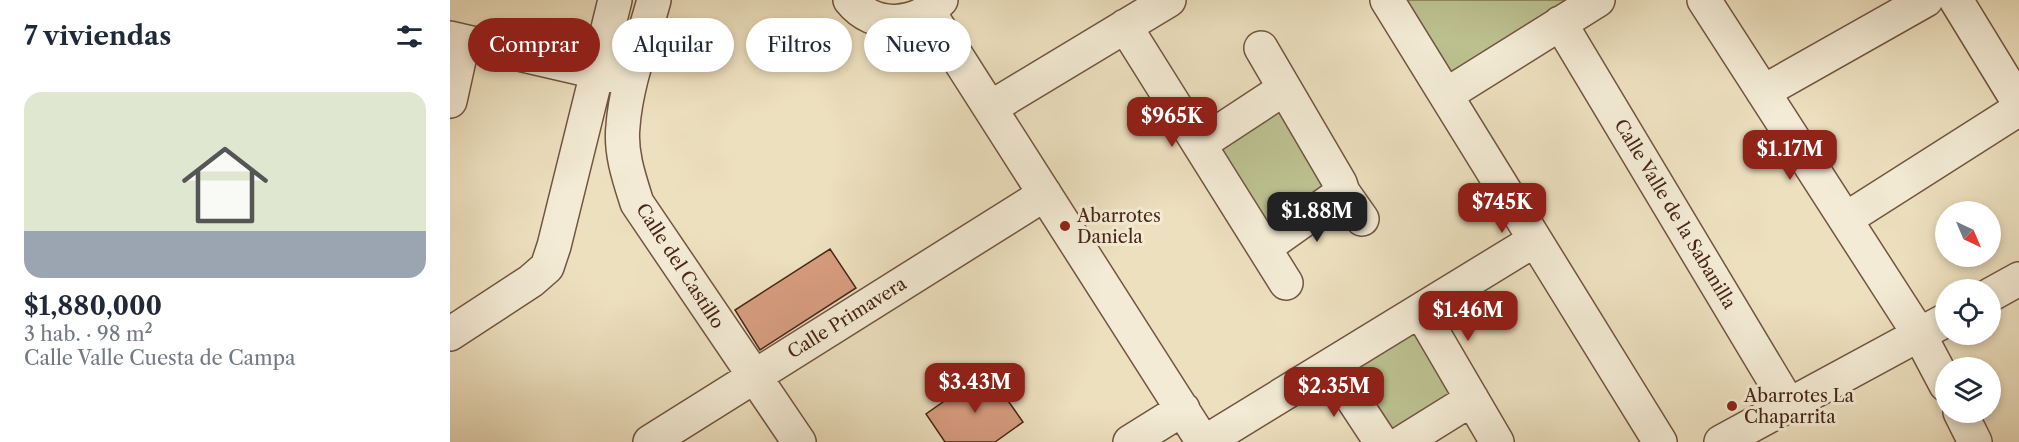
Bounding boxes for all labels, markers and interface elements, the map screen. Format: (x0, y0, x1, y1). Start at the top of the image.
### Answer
chip: Comprar (468, 18, 600, 72)
chip: Alquilar (612, 18, 734, 72)
chip: Filtros (746, 18, 852, 72)
chip: Nuevo (864, 18, 971, 72)
text: 7 viviendas (24, 20, 171, 52)
icon: filters (393, 20, 426, 53)
pin: $965K (1130, 97, 1214, 148)
text: $965K (1141, 104, 1203, 128)
street label: Calle Valle de la Sabanilla (1610, 115, 1741, 313)
pin: $1.17M (1741, 130, 1839, 181)
icon: home (171, 131, 279, 239)
text: $1.17M (1757, 137, 1823, 161)
pin: $745K (1460, 183, 1544, 234)
text: $745K (1472, 190, 1532, 214)
pin: $1.88M (1268, 192, 1366, 243)
street label: Calle del Castillo (631, 199, 729, 333)
text: $1.88M (1281, 199, 1353, 223)
north arrow (1935, 201, 2001, 267)
map controls (1935, 201, 2001, 423)
place label: Abarrotes Daniela (1076, 205, 1161, 248)
marker: Abarrotes Daniela (1058, 219, 1072, 233)
street label: Calle Primavera (784, 272, 911, 363)
button: locate (1935, 279, 2001, 345)
text: $1,880,000 (24, 290, 162, 322)
pin: $1.46M (1419, 291, 1517, 342)
text: $1.46M (1433, 298, 1503, 322)
text: 3 hab. · 98 m² (24, 322, 153, 346)
text: Calle Valle Cuesta de Campa (24, 346, 296, 370)
button: layers (1935, 357, 2001, 423)
pin: $3.43M (926, 363, 1024, 414)
pin: $2.35M (1285, 367, 1383, 418)
text: $3.43M (939, 370, 1011, 394)
text: $2.35M (1298, 374, 1370, 398)
place label: Abarrotes La Chaparrita (1743, 385, 1855, 428)
marker: Abarrotes La Chaparrita (1725, 399, 1739, 413)

